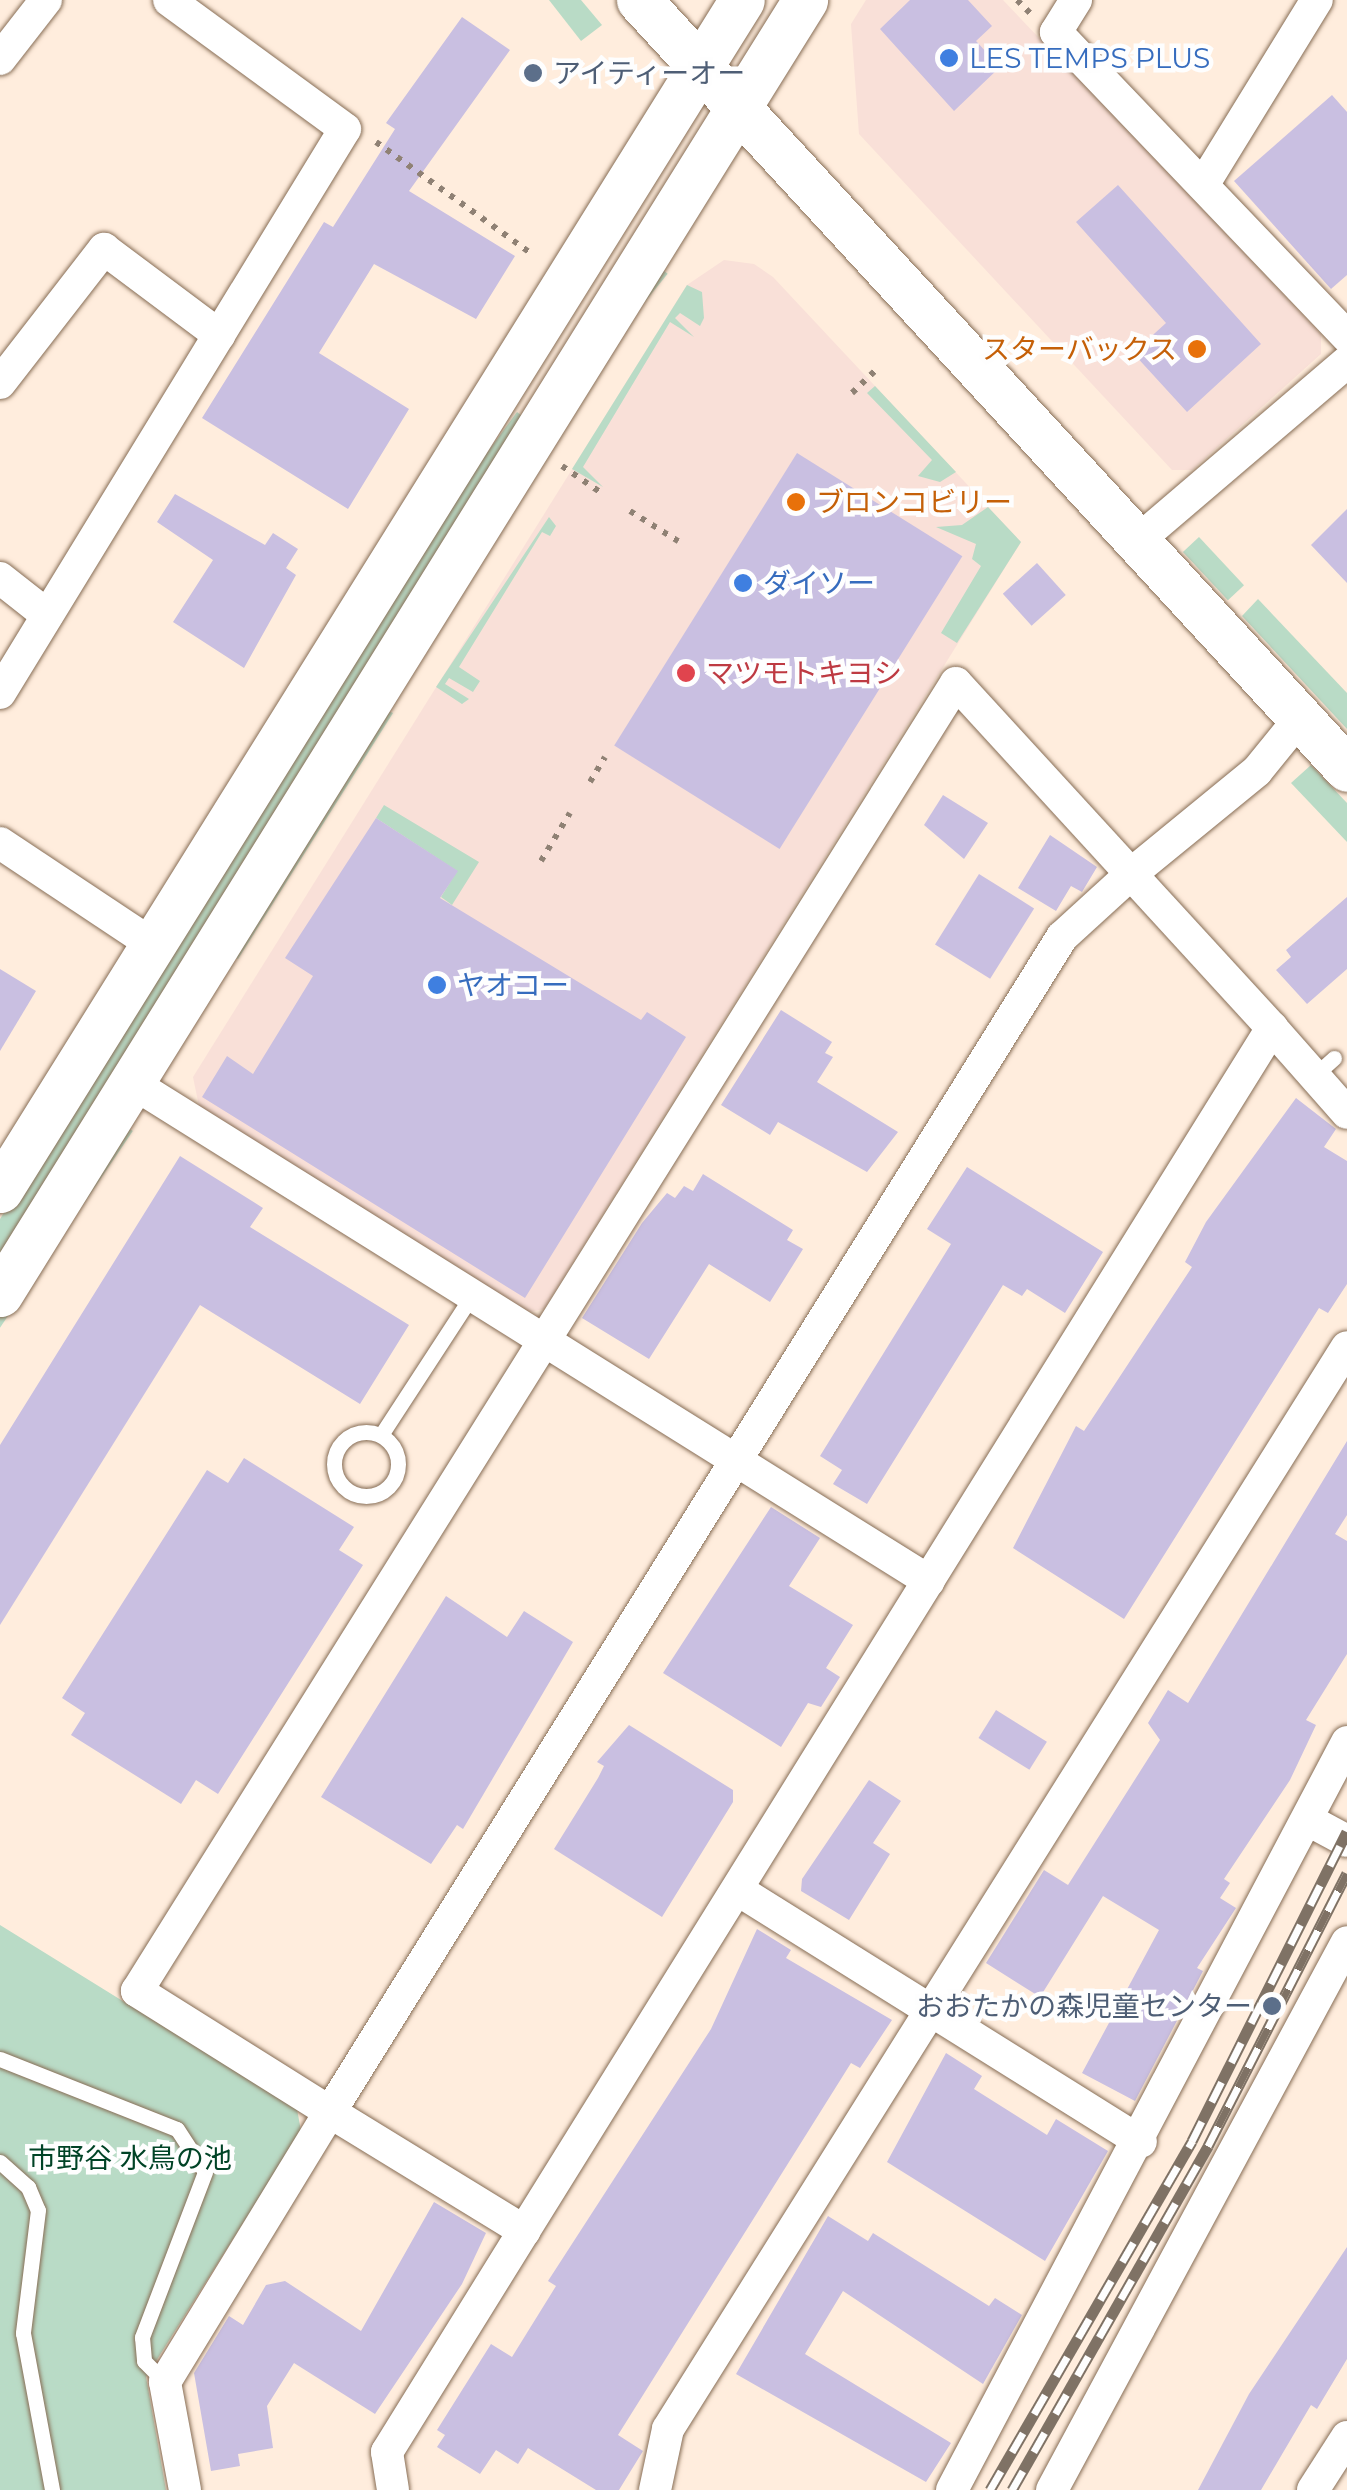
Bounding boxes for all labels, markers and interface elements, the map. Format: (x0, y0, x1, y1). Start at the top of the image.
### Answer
place label: LES TEMPS PLUS (969, 41, 1210, 75)
marker: LES TEMPS PLUS (938, 47, 960, 69)
place label: アイティーオー (553, 56, 749, 90)
marker: アイティーオー (522, 62, 544, 84)
place label: スターバックス (981, 332, 1177, 366)
marker: スターバックス (1186, 338, 1208, 360)
place label: ブロンコビリー (816, 485, 1012, 519)
marker: ブロンコビリー (785, 491, 807, 513)
place label: ダイソー (763, 566, 875, 600)
marker: ダイソー (732, 572, 754, 594)
place label: マツモトキヨシ (706, 656, 902, 690)
marker: マツモトキヨシ (675, 662, 697, 684)
place label: ヤオコー (457, 968, 569, 1002)
marker: ヤオコー (426, 974, 448, 996)
place label: おおたかの森児童センター (916, 1989, 1252, 2023)
marker: おおたかの森児童センター (1261, 1995, 1283, 2017)
park label: 市野谷 水鳥の池 (28, 2141, 232, 2175)

